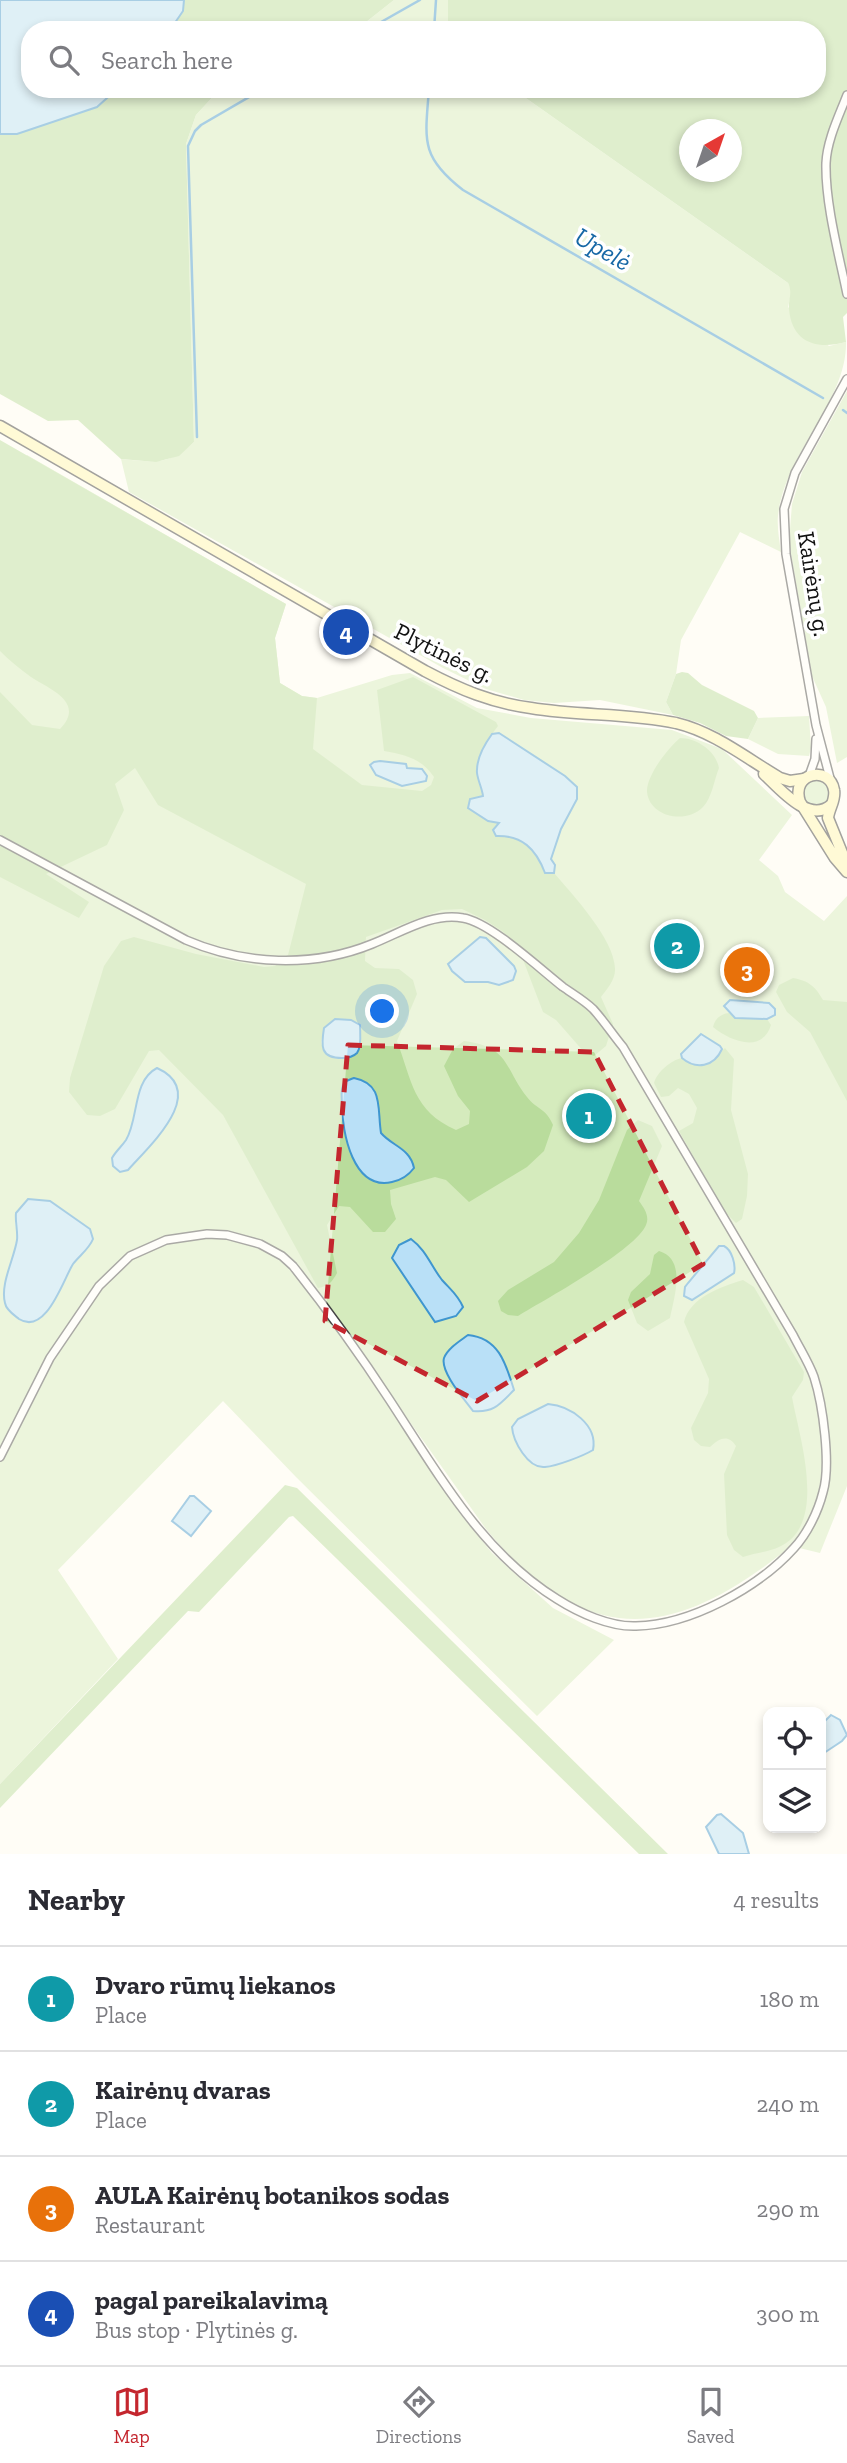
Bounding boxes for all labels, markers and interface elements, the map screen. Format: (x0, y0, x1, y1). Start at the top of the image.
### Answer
search box (21, 21, 826, 98)
icon: search (45, 41, 83, 79)
text: Search here (101, 44, 233, 76)
north arrow (679, 119, 742, 182)
water label: Upelė (569, 220, 637, 278)
street label: Kairėnų g. (792, 529, 837, 638)
pin: 4 (323, 606, 369, 658)
street label: Plytinės g. (390, 616, 498, 689)
pin: 2 (654, 920, 700, 972)
pin: 3 (724, 944, 770, 996)
your location (365, 994, 399, 1028)
pin: 1 (566, 1090, 612, 1142)
map controls (763, 1707, 826, 1833)
button: locate (763, 1707, 826, 1770)
button: layers (763, 1770, 826, 1833)
text: Nearby (28, 1882, 125, 1918)
text: 4 results (733, 1886, 819, 1914)
text: Dvaro rūmų liekanos (95, 1969, 336, 2001)
text: 1 (46, 1985, 56, 2013)
text: 180 m (759, 1985, 819, 2013)
text: Place (95, 2001, 147, 2029)
text: Kairėnų dvaras (95, 2074, 271, 2106)
text: 2 (45, 2090, 57, 2118)
text: 240 m (756, 2090, 819, 2118)
text: Place (95, 2106, 147, 2134)
text: AULA Kairėnų botanikos sodas (95, 2179, 449, 2211)
text: 3 (45, 2195, 57, 2223)
text: 290 m (757, 2195, 819, 2223)
text: Restaurant (95, 2211, 205, 2239)
text: pagal pareikalavimą (95, 2284, 328, 2316)
text: 4 (44, 2300, 58, 2328)
text: 300 m (756, 2300, 819, 2328)
text: Bus stop · Plytinės g. (95, 2316, 298, 2344)
tab: Map (113, 2383, 151, 2448)
tab: Directions (376, 2383, 462, 2448)
tab: Saved (687, 2383, 734, 2448)

